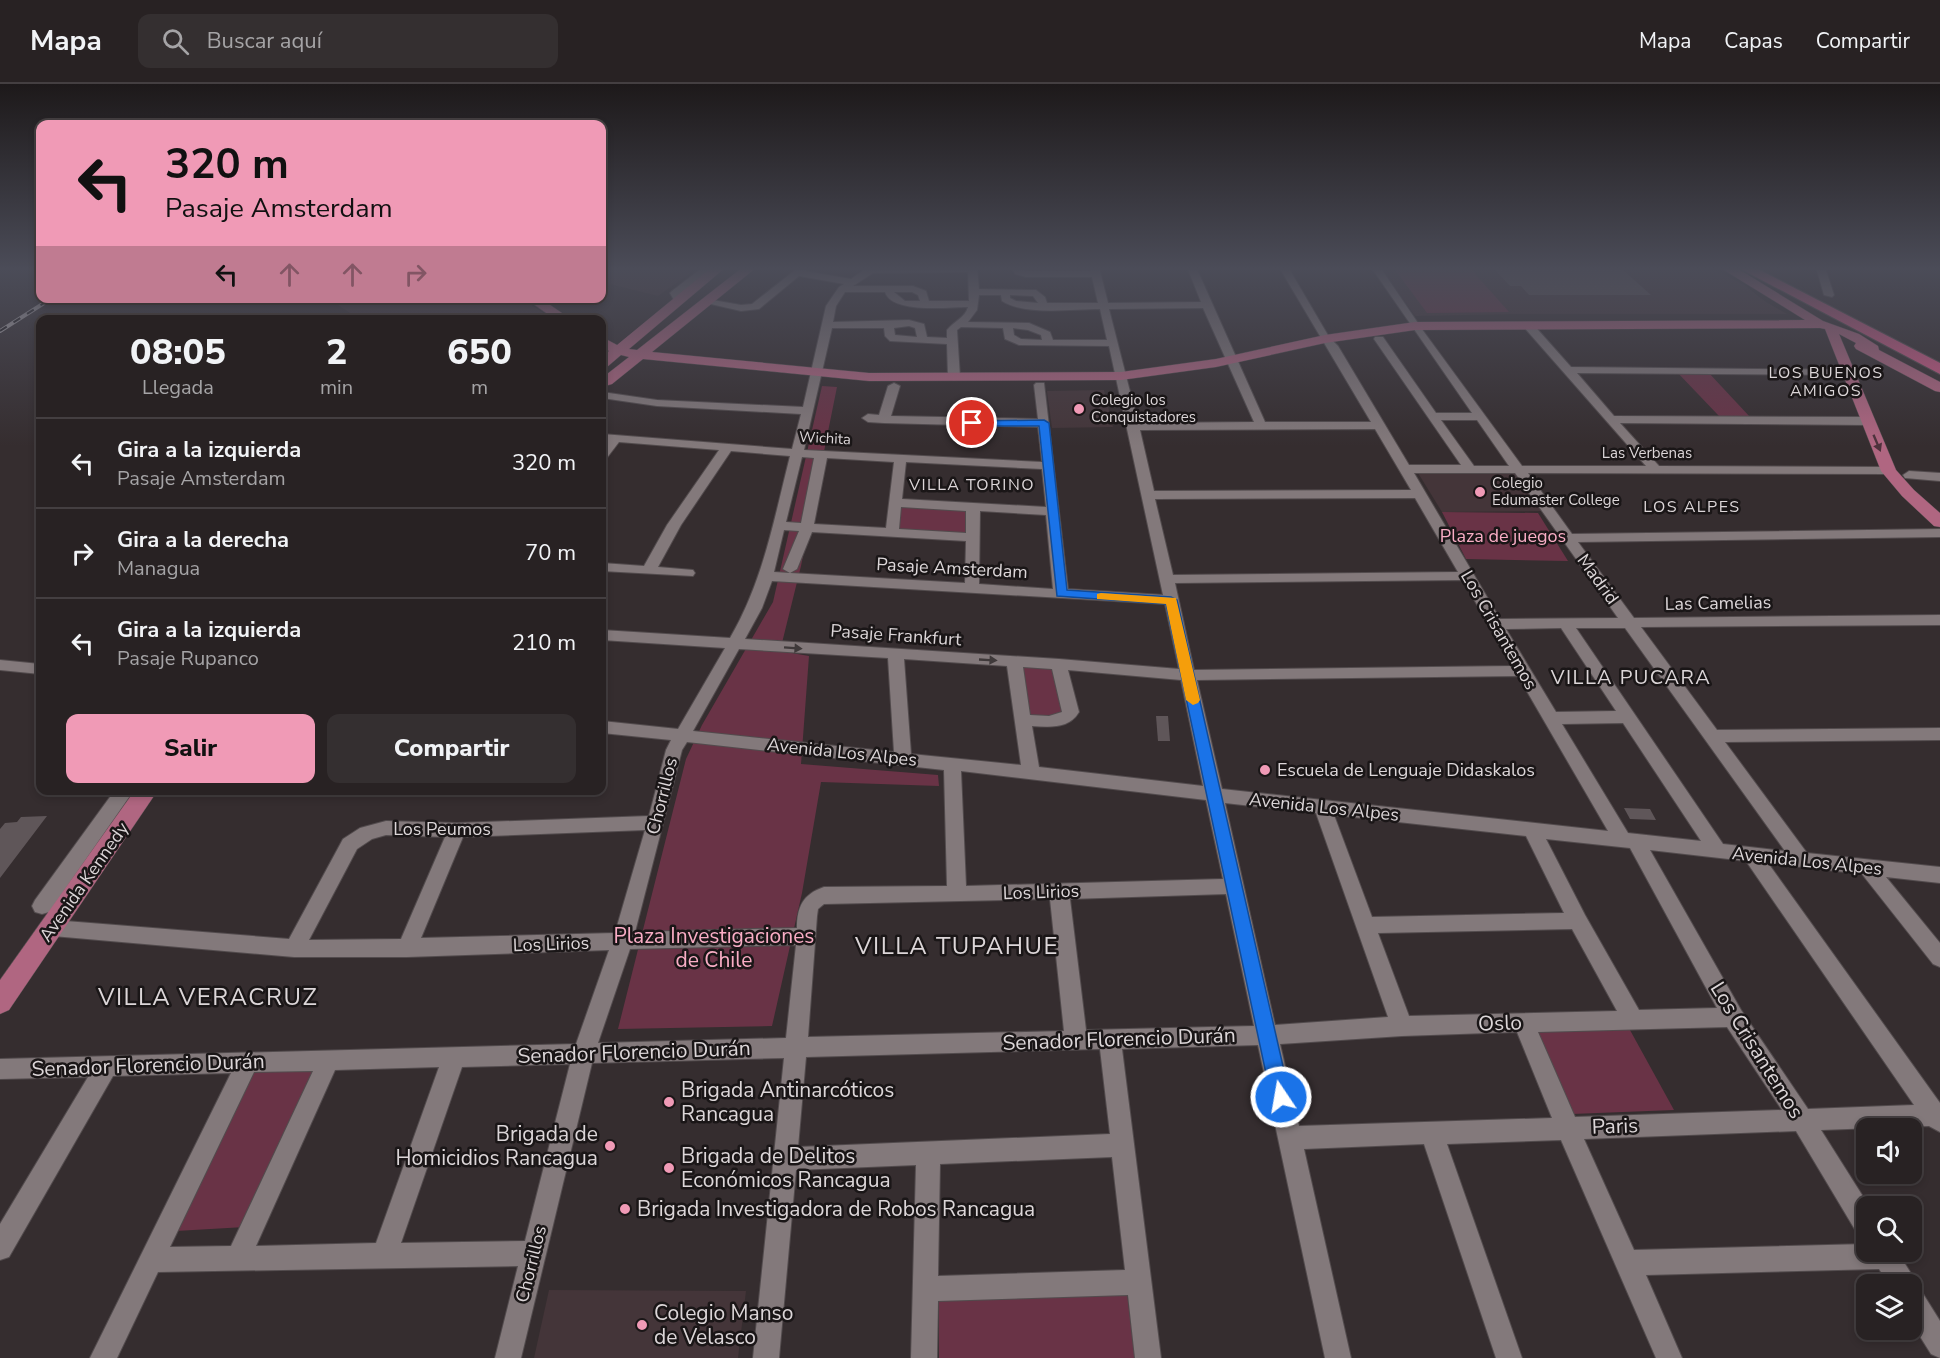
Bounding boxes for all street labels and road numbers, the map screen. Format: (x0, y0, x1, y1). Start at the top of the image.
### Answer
street label: Wichita (798, 427, 852, 449)
street label: Las Verbenas (1602, 443, 1692, 463)
street label: Madrid (1572, 549, 1624, 609)
street label: Pasaje Amsterdam (876, 552, 1028, 584)
street label: Los Crisantemos (1455, 566, 1543, 694)
street label: Las Camelias (1664, 590, 1772, 616)
street label: Pasaje Frankfurt (830, 618, 963, 652)
street label: Avenida Los Alpes (766, 732, 918, 772)
street label: Chorrillos (641, 755, 683, 837)
street label: Avenida Los Alpes (1248, 787, 1400, 827)
street label: Avenida Kennedy (34, 817, 135, 947)
street label: Los Peumos (393, 817, 491, 841)
street label: Avenida Los Alpes (1731, 841, 1883, 881)
street label: Los Lirios (1002, 879, 1080, 905)
street label: Los Lirios (512, 931, 590, 957)
street label: Los Crisantemos (1704, 976, 1810, 1124)
street label: Oslo (1478, 1008, 1522, 1038)
street label: Senador Florencio Durán (1002, 1021, 1236, 1057)
street label: Senador Florencio Durán (517, 1034, 751, 1070)
street label: Senador Florencio Durán (31, 1047, 265, 1083)
street label: Paris (1591, 1111, 1639, 1141)
street label: Chorrillos (510, 1223, 552, 1305)

